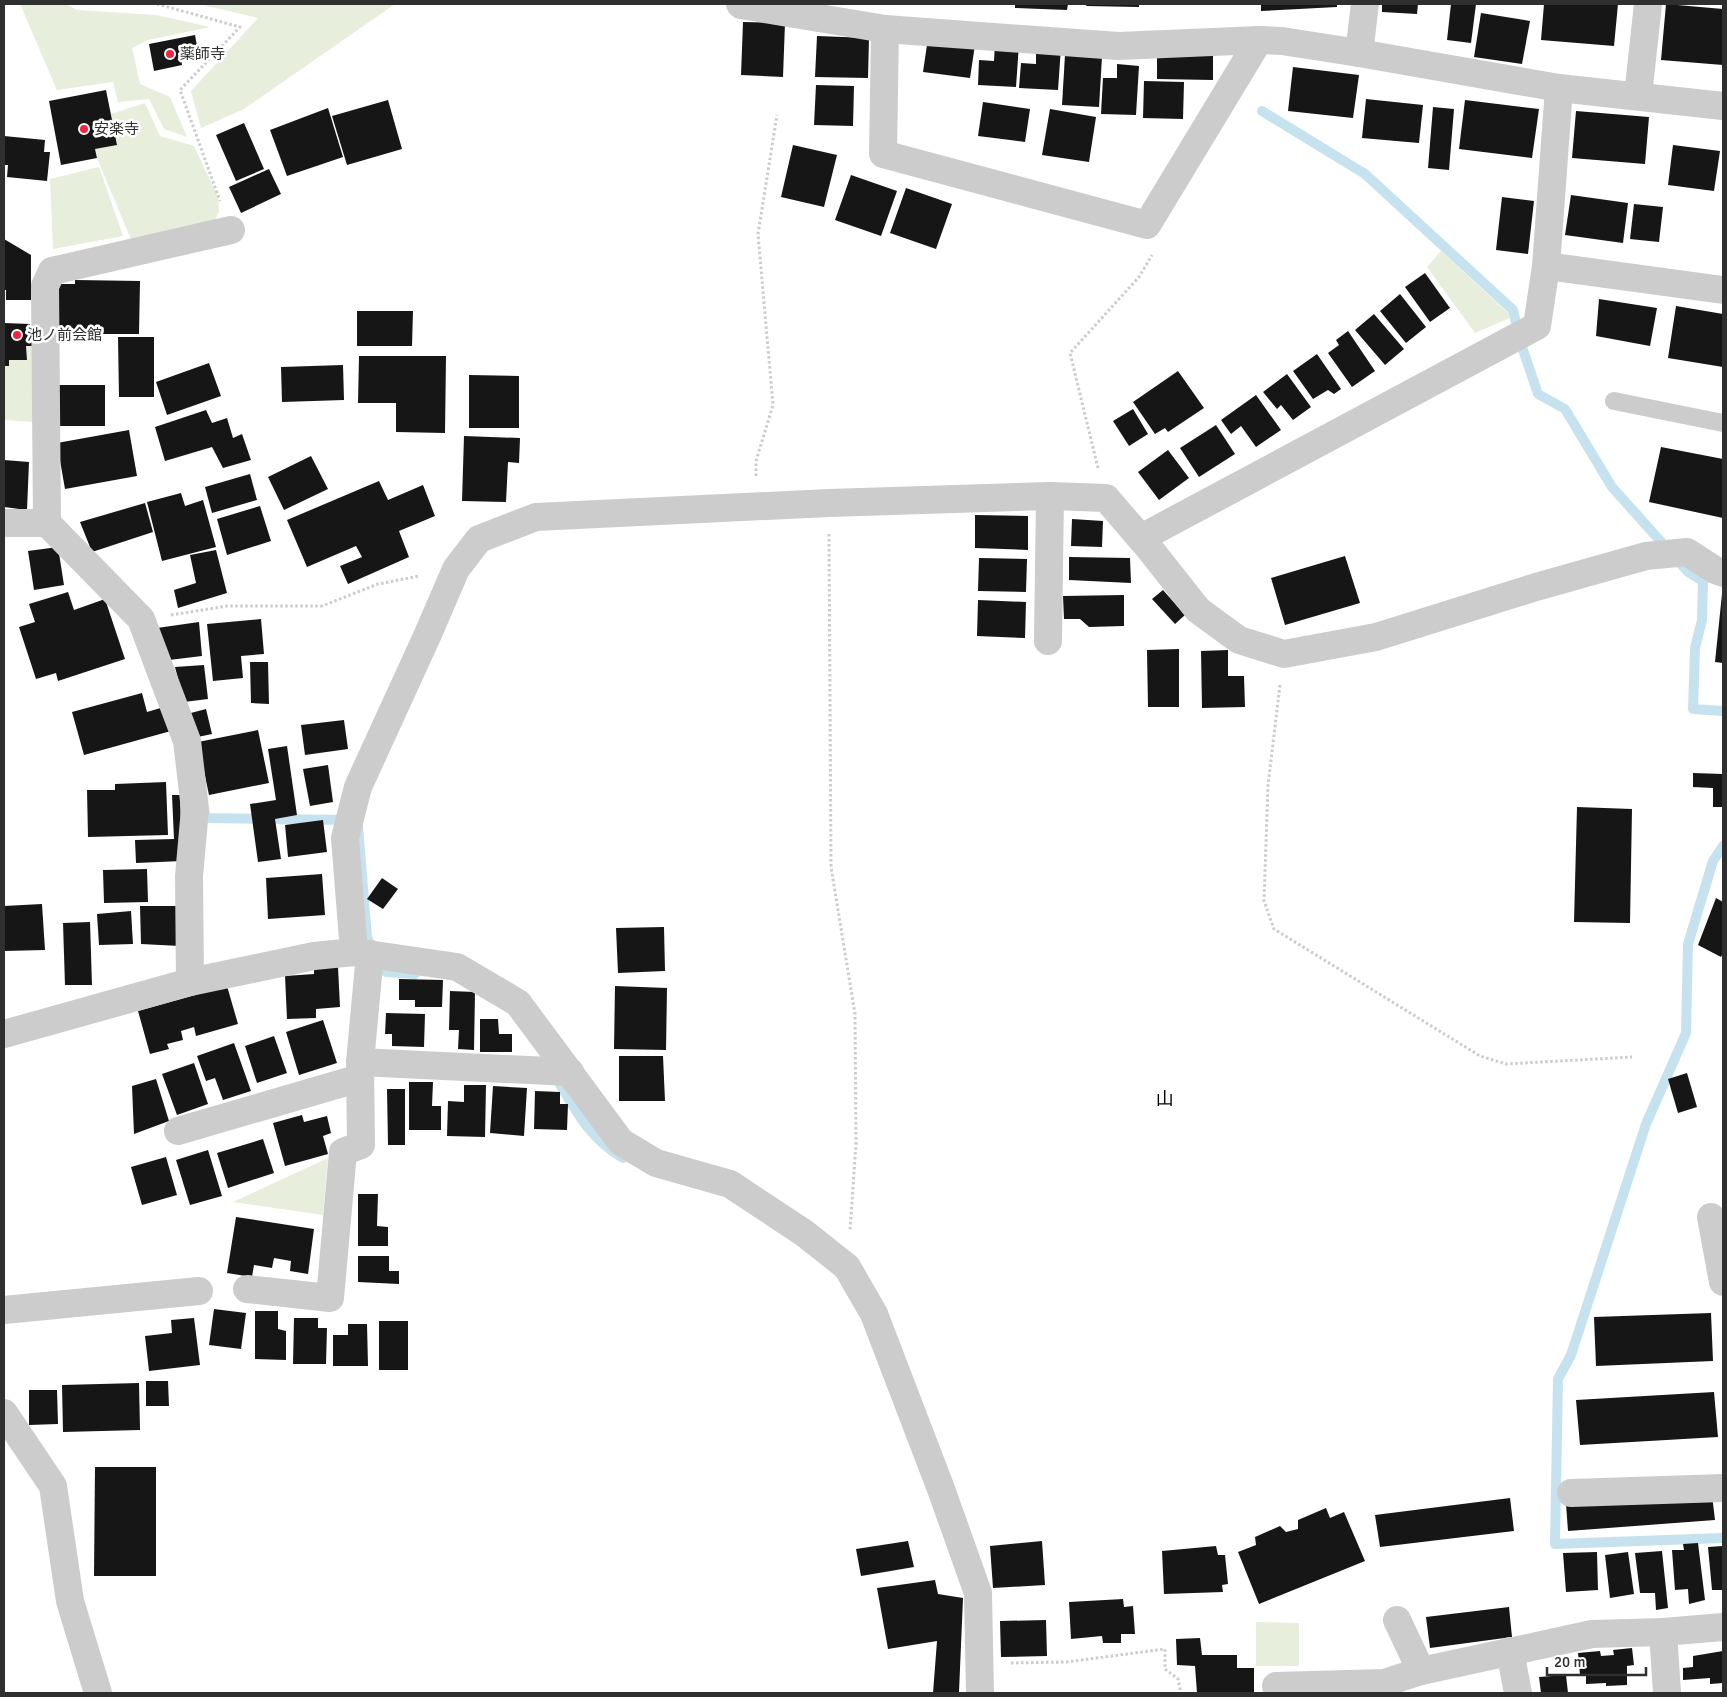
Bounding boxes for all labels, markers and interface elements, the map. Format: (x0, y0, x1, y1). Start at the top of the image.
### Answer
place label: 薬師寺 (180, 45, 225, 63)
marker: 薬師寺 (164, 48, 176, 60)
place label: 安楽寺 (94, 120, 139, 138)
marker: 安楽寺 (78, 123, 90, 135)
place label: 池ノ前会館 (27, 326, 102, 344)
marker: 池ノ前会館 (11, 329, 23, 341)
district label: 山 (1156, 1088, 1174, 1110)
scale bar (1547, 1644, 1646, 1676)
text: 20 m (1554, 1653, 1585, 1671)

